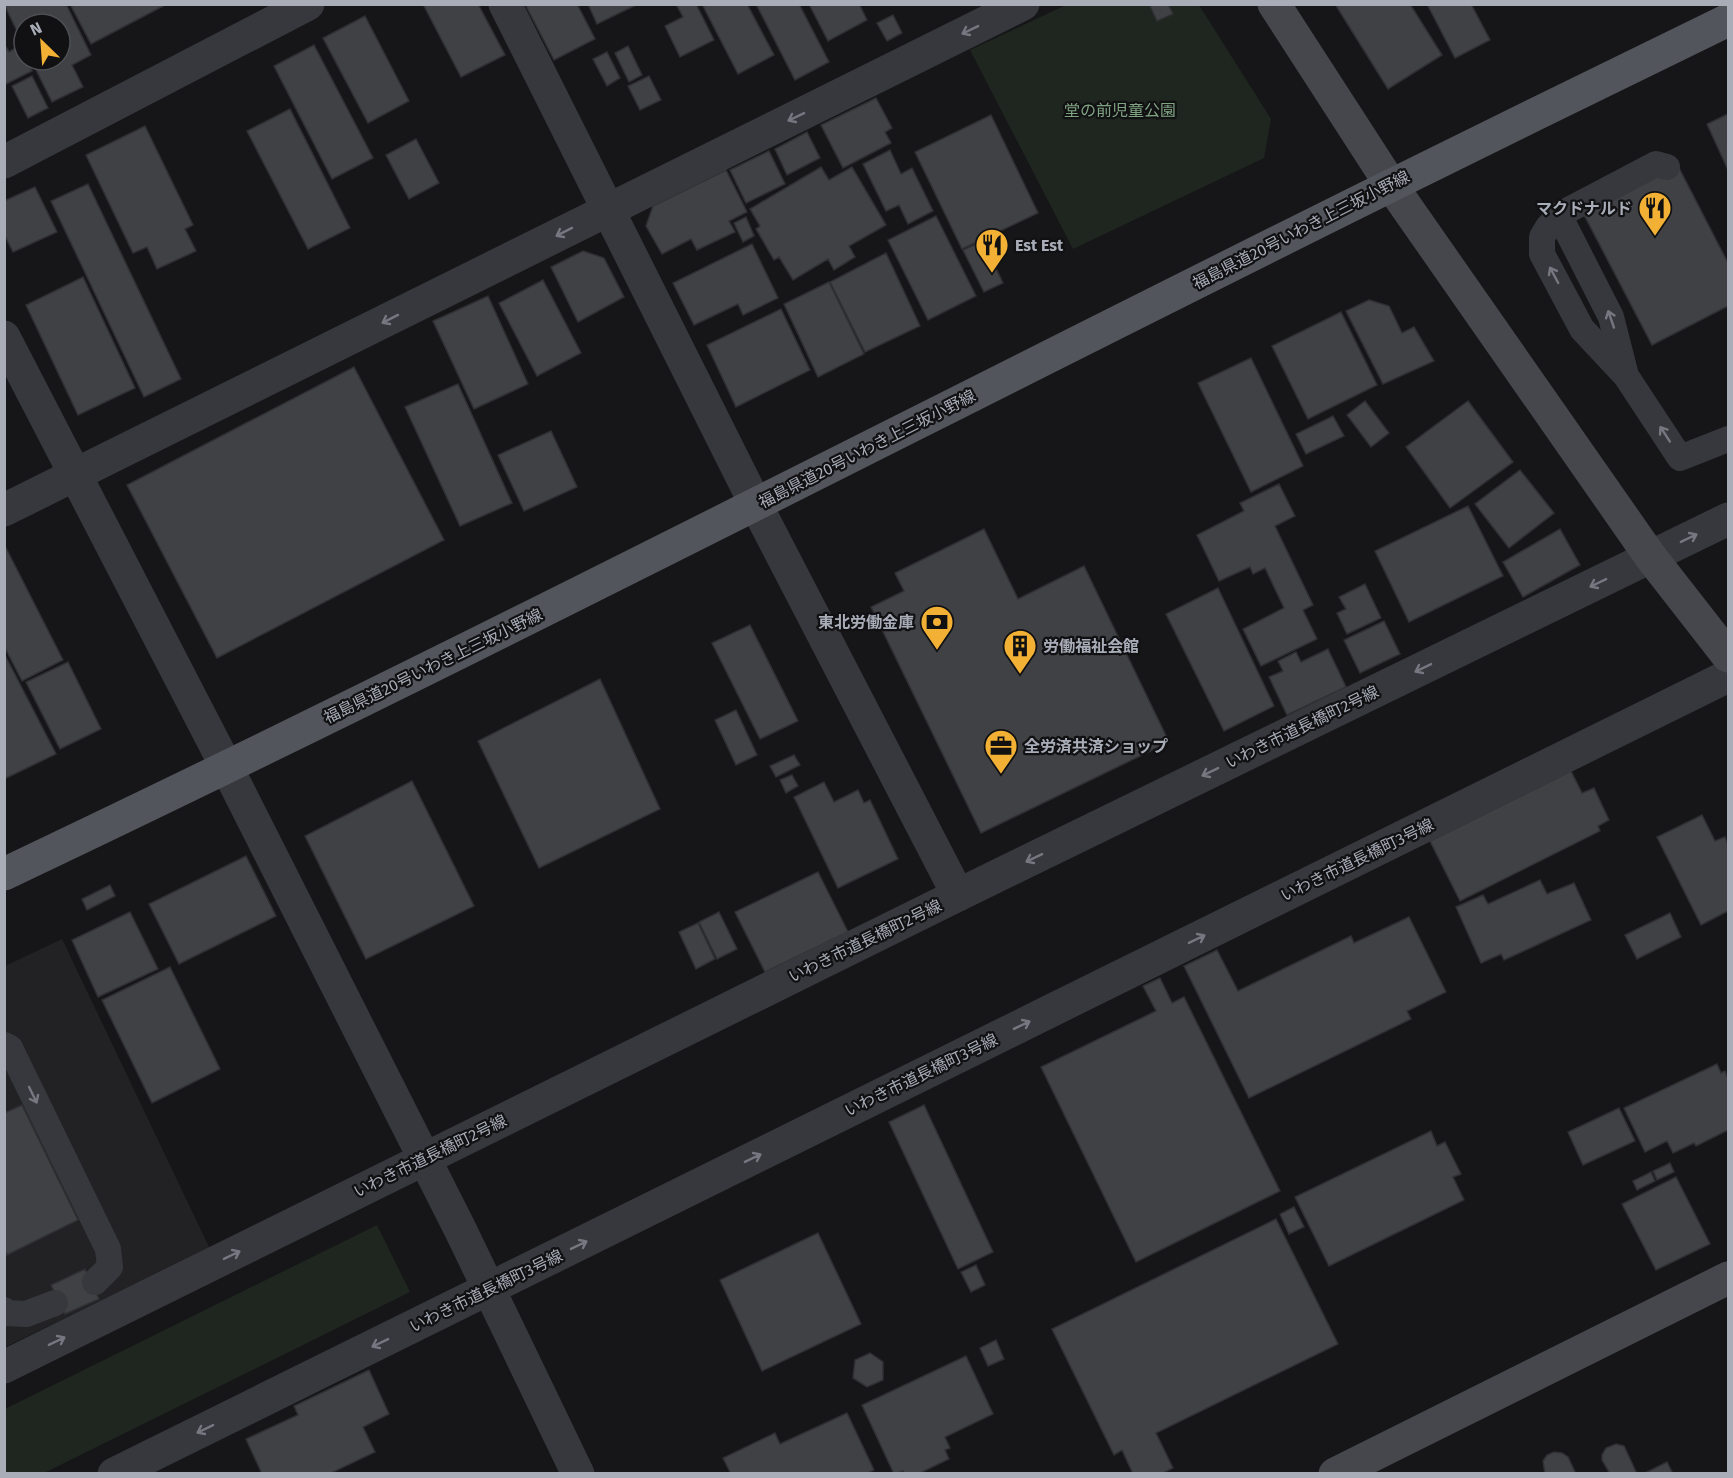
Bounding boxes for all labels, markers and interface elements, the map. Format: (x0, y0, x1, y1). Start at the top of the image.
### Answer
north arrow (12, 12, 72, 72)
text: N (27, 18, 45, 40)
one-way arrow (962, 25, 980, 37)
park label: 堂の前児童公園 (1064, 101, 1176, 120)
one-way arrow (787, 112, 805, 123)
street label: 福島県道20号いわき上三坂小野線 (1189, 167, 1413, 293)
restaurant icon: マクドナルド (1637, 190, 1673, 237)
place label: マクドナルド (1536, 199, 1632, 218)
one-way arrow (556, 226, 574, 238)
restaurant icon: Est Est (974, 227, 1010, 274)
place label: Est Est (1015, 236, 1064, 255)
one-way arrow (1548, 267, 1559, 285)
one-way arrow (1604, 310, 1615, 329)
one-way arrow (381, 313, 399, 325)
street label: 福島県道20号いわき上三坂小野線 (755, 386, 979, 512)
one-way arrow (1659, 427, 1671, 443)
one-way arrow (1680, 531, 1698, 543)
one-way arrow (1589, 577, 1607, 589)
bank icon: 東北労働金庫 (919, 604, 955, 651)
street label: 福島県道20号いわき上三坂小野線 (321, 605, 545, 727)
place label: 東北労働金庫 (818, 613, 914, 632)
building icon: 労働福祉会館 (1002, 628, 1038, 675)
place label: 労働福祉会館 (1043, 637, 1139, 656)
one-way arrow (1414, 663, 1432, 675)
street label: いわき市道長橋町2号線 (1222, 682, 1382, 772)
office icon: 全労済共済ショップ (983, 728, 1019, 775)
place label: 全労済共済ショップ (1024, 737, 1168, 756)
one-way arrow (1201, 767, 1219, 779)
street label: いわき市道長橋町3号線 (1277, 815, 1437, 905)
one-way arrow (1026, 852, 1044, 864)
street label: いわき市道長橋町2号線 (785, 896, 945, 986)
one-way arrow (1188, 932, 1206, 944)
one-way arrow (1013, 1019, 1031, 1031)
street label: いわき市道長橋町3号線 (841, 1030, 1001, 1120)
one-way arrow (28, 1085, 39, 1103)
street label: いわき市道長橋町2号線 (350, 1111, 510, 1201)
one-way arrow (744, 1152, 762, 1164)
one-way arrow (569, 1238, 587, 1250)
street label: いわき市道長橋町3号線 (406, 1246, 566, 1336)
one-way arrow (222, 1248, 240, 1260)
one-way arrow (48, 1335, 65, 1347)
one-way arrow (371, 1338, 389, 1349)
one-way arrow (196, 1424, 214, 1435)

